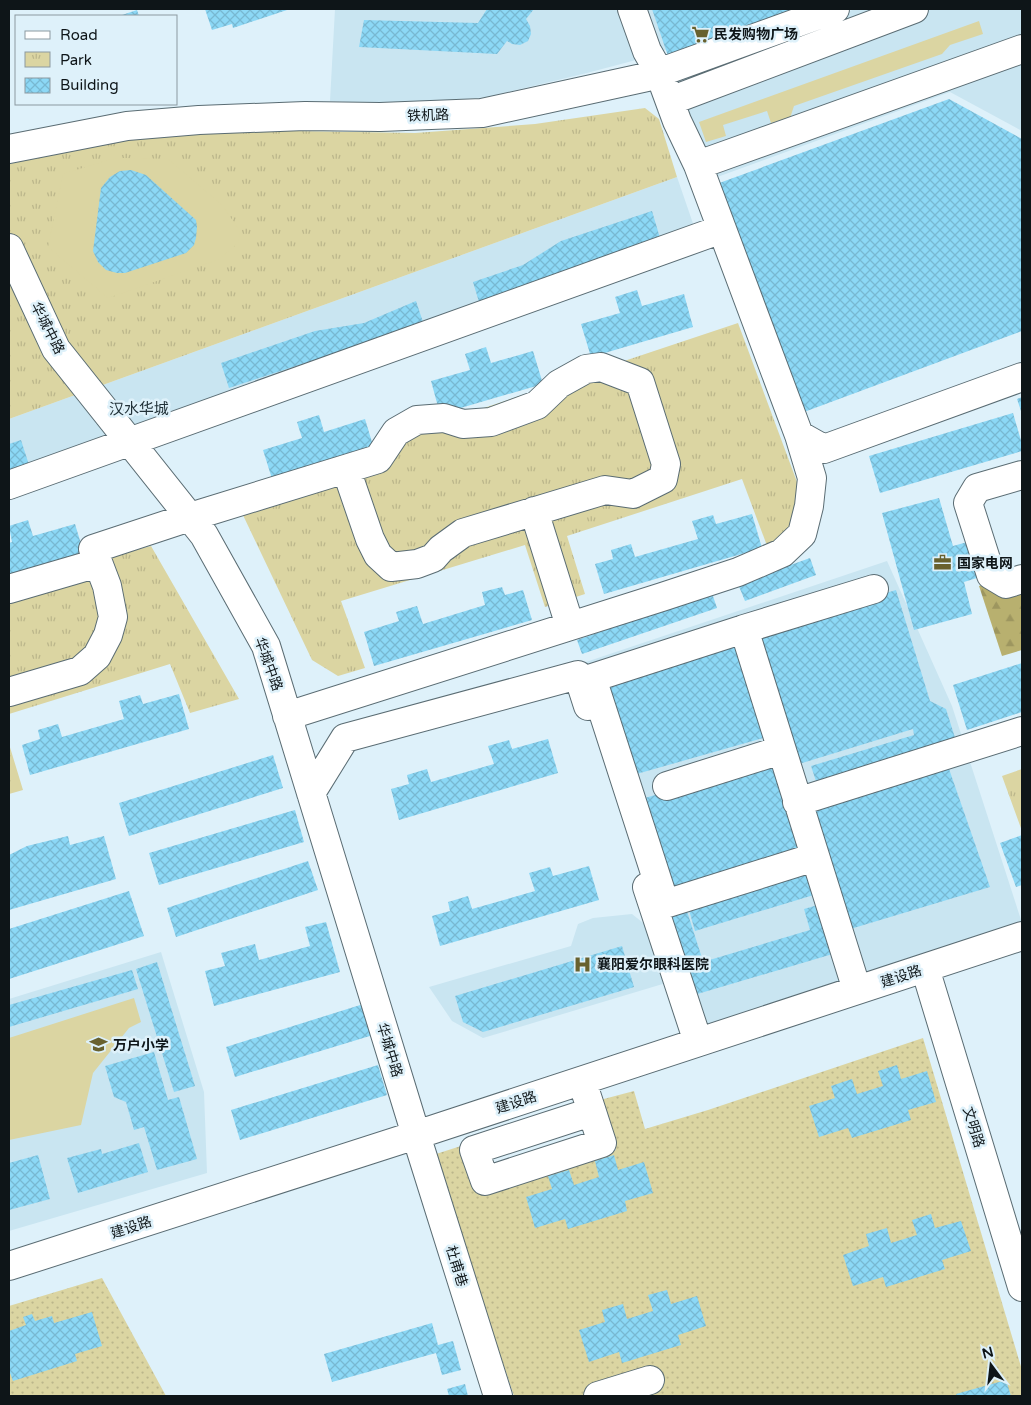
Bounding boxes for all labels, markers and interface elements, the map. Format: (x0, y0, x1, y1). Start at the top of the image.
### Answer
legend (15, 15, 178, 105)
supermarket icon: 民发购物广场 (690, 24, 710, 44)
text: Road (60, 26, 98, 44)
place label: 民发购物广场 (714, 26, 798, 43)
text: Park (60, 51, 92, 69)
text: Building (60, 76, 119, 94)
street label: 铁机路 (407, 106, 449, 125)
street label: 华城中路 (27, 299, 68, 357)
district label: 汉水华城 (109, 400, 169, 418)
office icon: 国家电网 (933, 553, 953, 573)
place label: 国家电网 (957, 555, 1013, 572)
street label: 华城中路 (251, 635, 286, 693)
hospital icon: 襄阳爱尔眼科医院 (573, 954, 593, 974)
place label: 襄阳爱尔眼科医院 (597, 956, 709, 973)
street label: 建设路 (879, 962, 924, 991)
street label: 华城中路 (373, 1021, 406, 1079)
school or university icon: 万户小学 (89, 1035, 109, 1055)
place label: 万户小学 (113, 1037, 169, 1054)
street label: 建设路 (494, 1088, 539, 1117)
street label: 文明路 (959, 1105, 988, 1150)
street label: 建设路 (109, 1213, 154, 1242)
street label: 杜甫巷 (442, 1244, 471, 1289)
north arrow (966, 1340, 1016, 1390)
text: N (980, 1343, 995, 1363)

